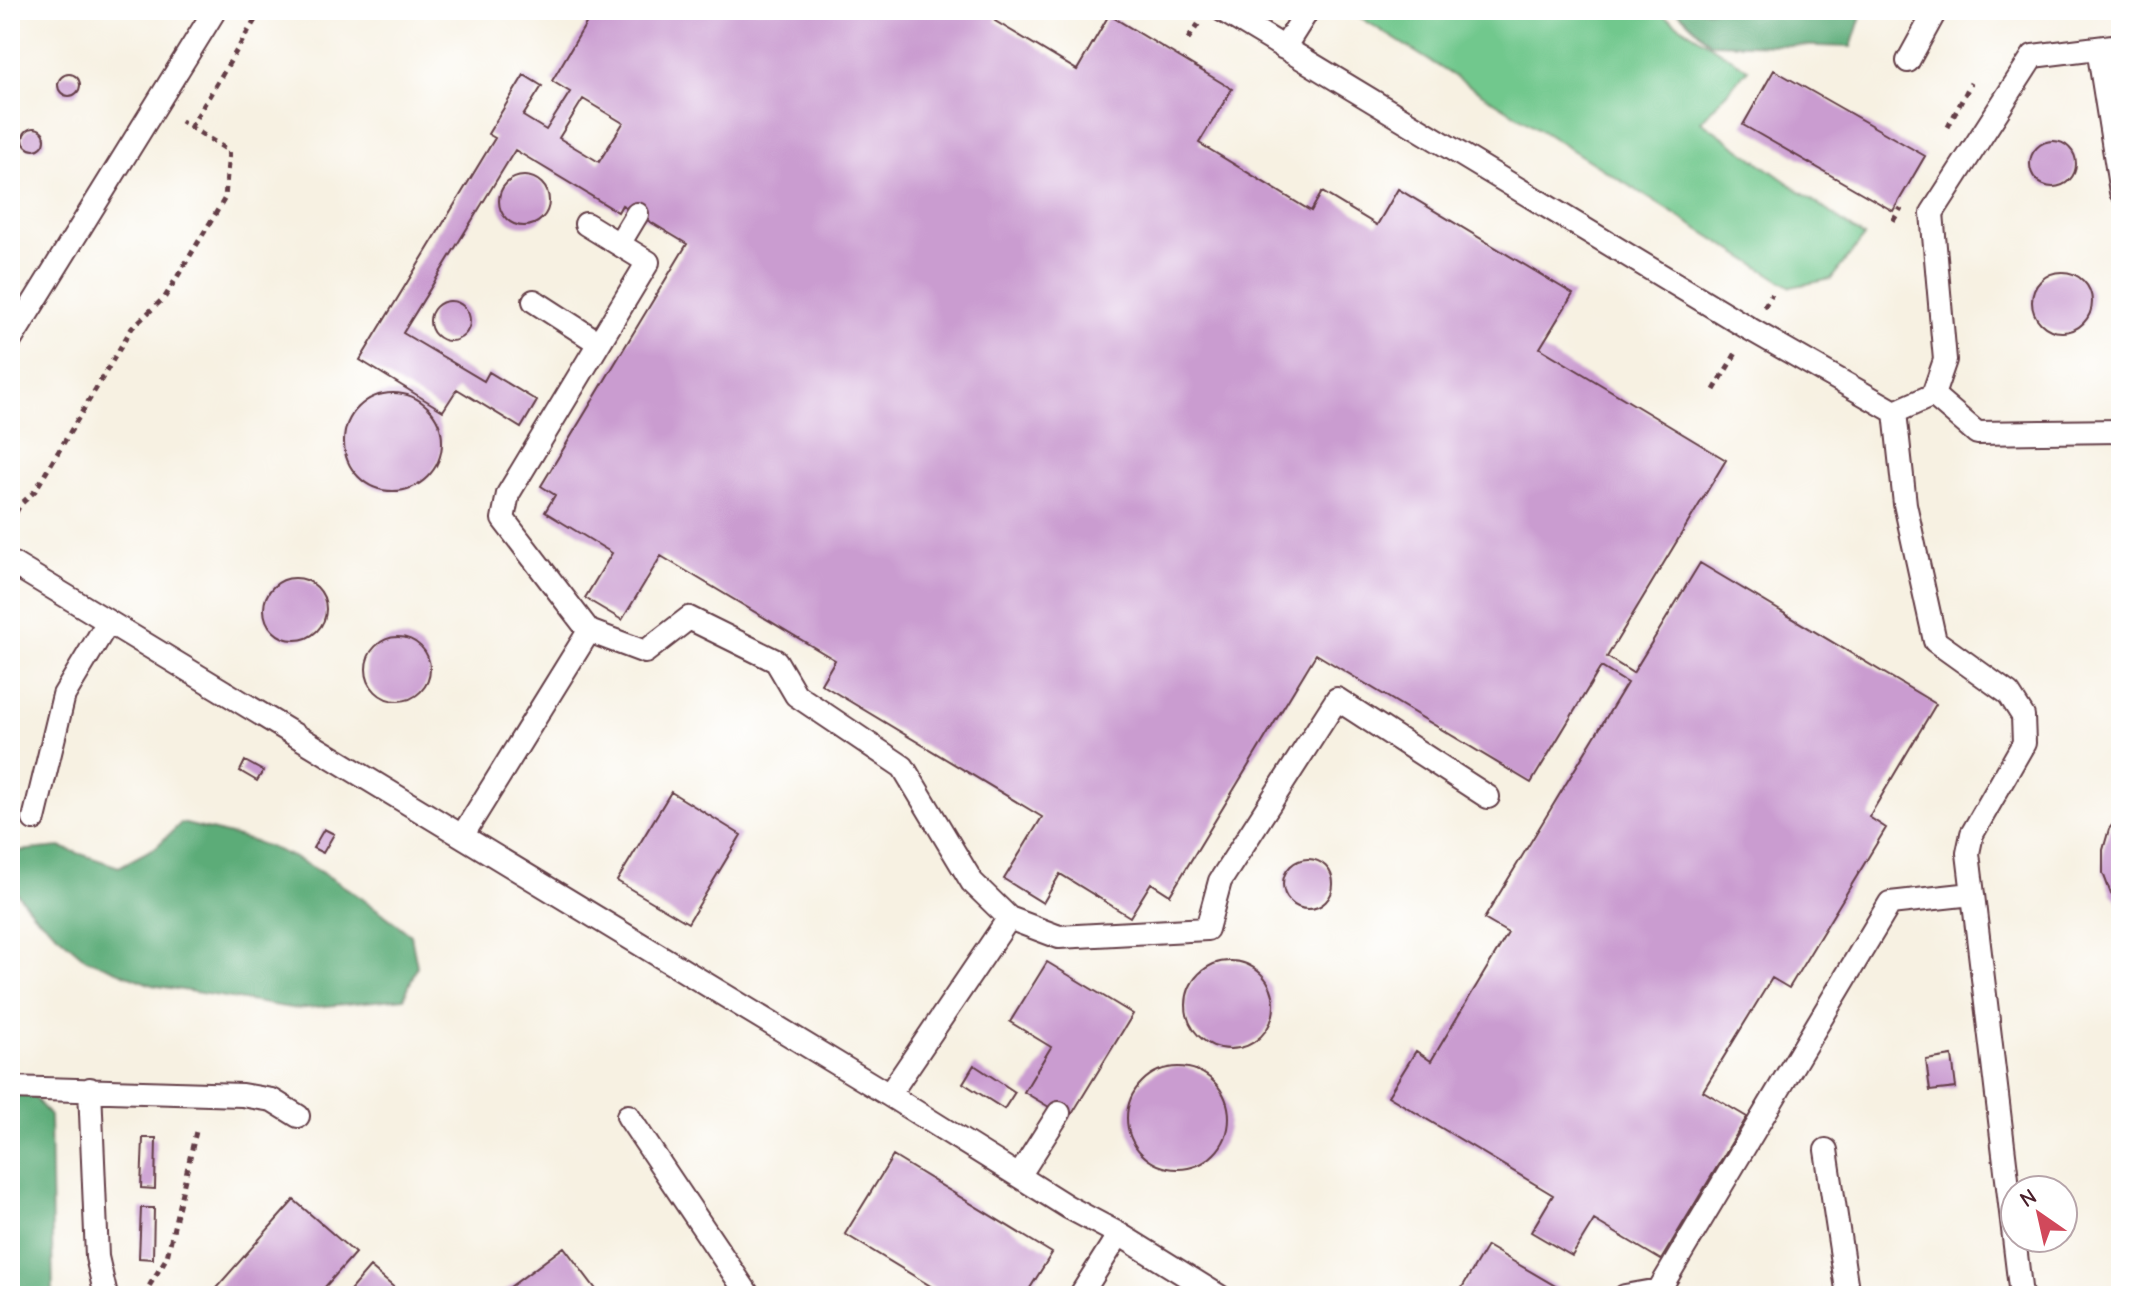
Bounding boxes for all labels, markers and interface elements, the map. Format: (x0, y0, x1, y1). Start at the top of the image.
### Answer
north arrow (1999, 1174, 2079, 1254)
text: N (2015, 1183, 2042, 1213)

